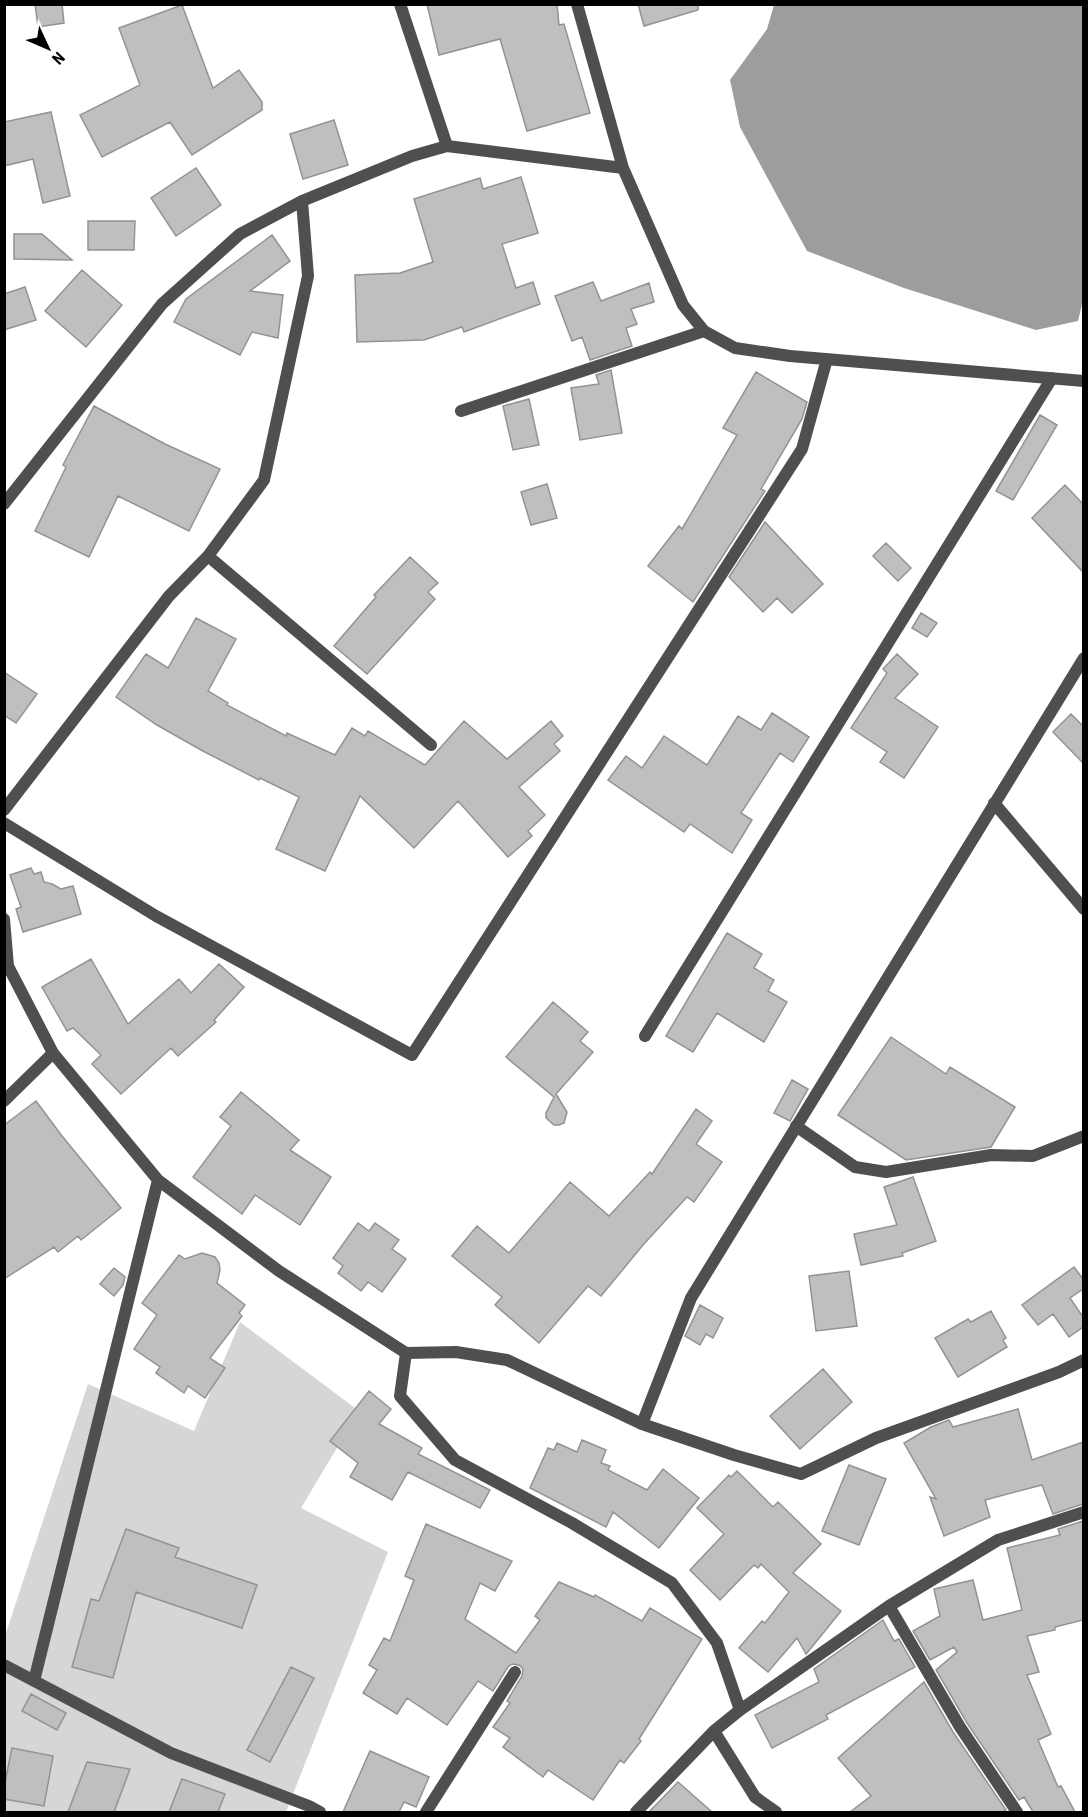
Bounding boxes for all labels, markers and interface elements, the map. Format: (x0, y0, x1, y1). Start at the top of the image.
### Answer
north arrow (18, 18, 78, 78)
text: N (48, 48, 69, 68)

